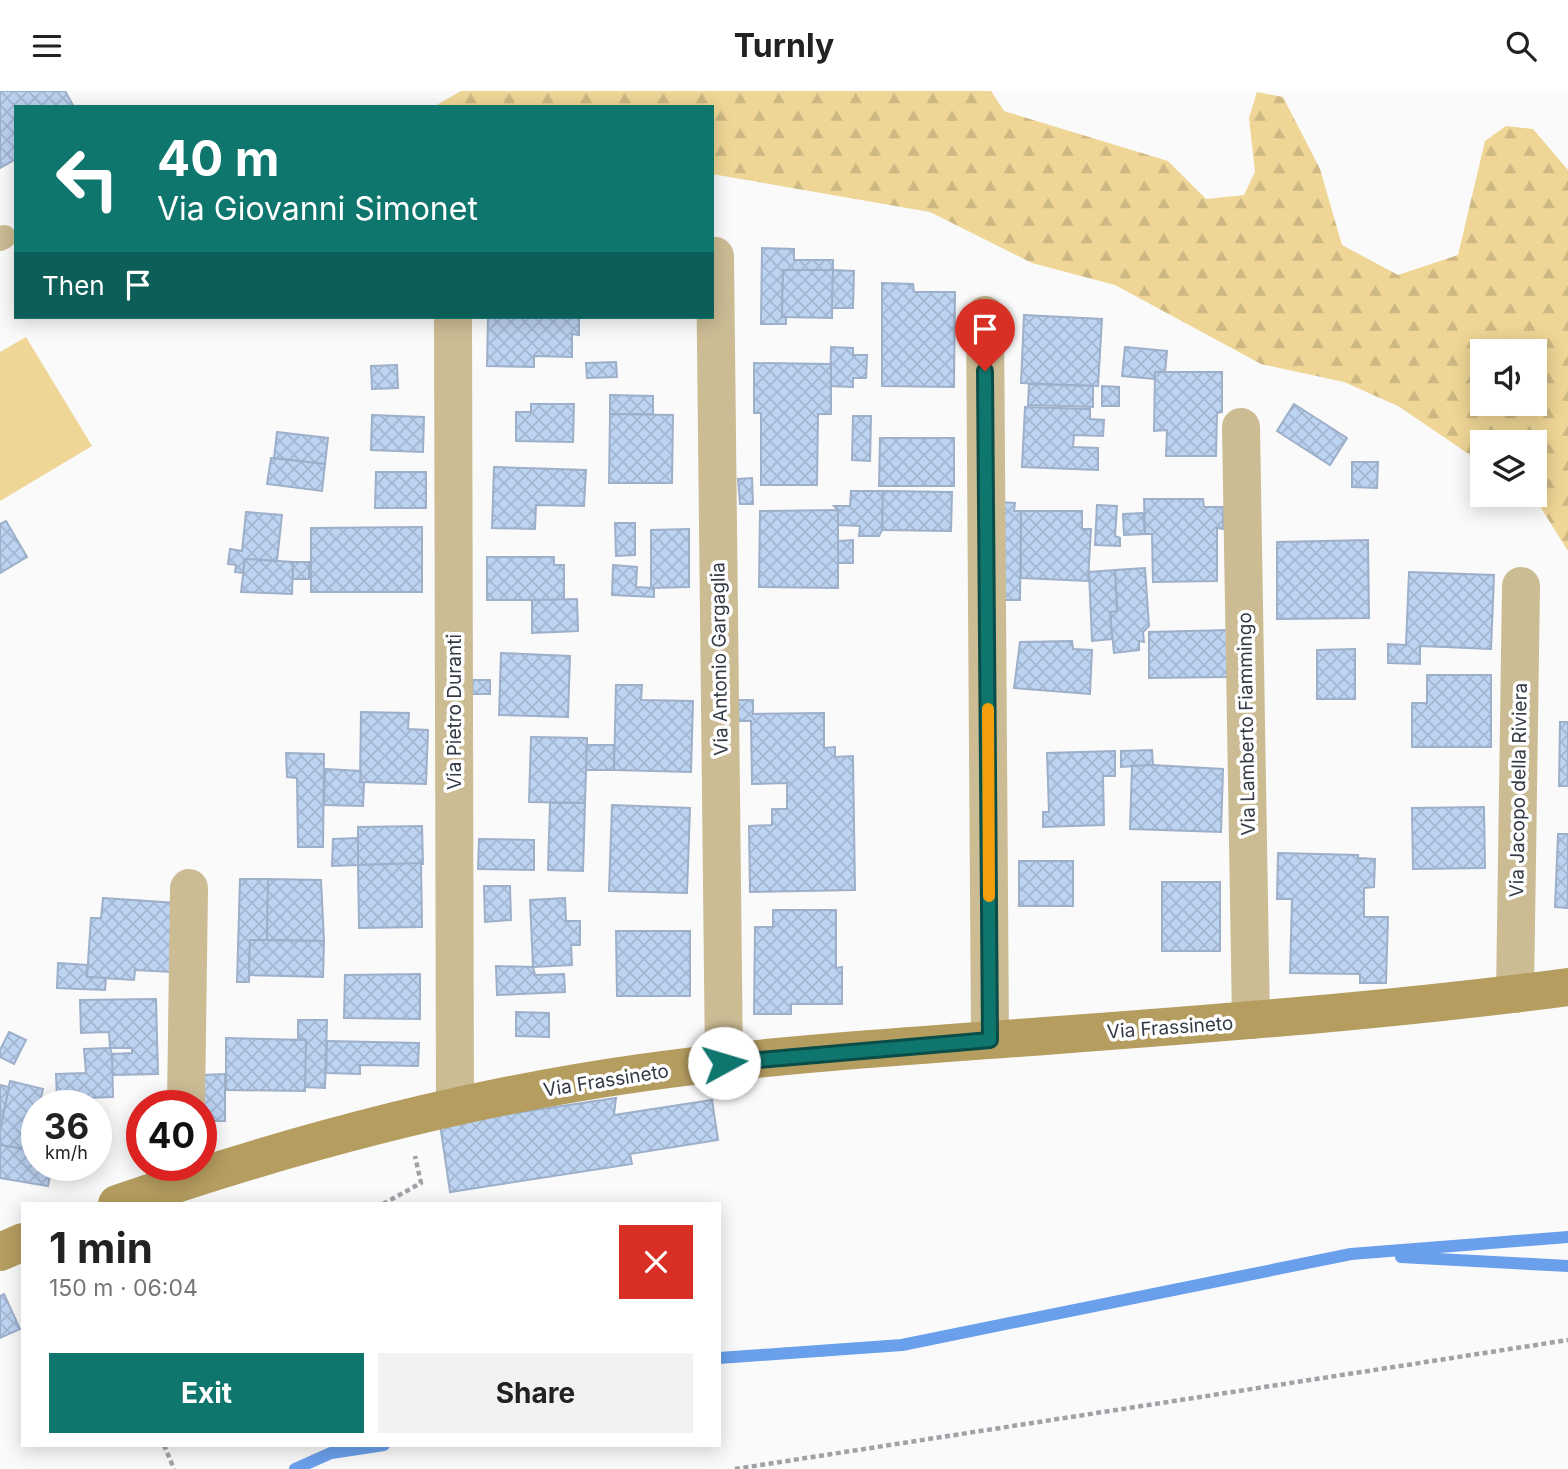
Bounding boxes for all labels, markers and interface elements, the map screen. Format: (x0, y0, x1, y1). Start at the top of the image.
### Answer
text: Turnly (734, 26, 834, 65)
icon: menu (28, 27, 66, 65)
icon: search (1502, 27, 1540, 65)
text: 40 m (157, 129, 280, 188)
icon: left (42, 133, 133, 224)
text: Via Giovanni Simonet (157, 189, 478, 228)
icon: arrive (119, 266, 157, 304)
text: Then (42, 270, 105, 301)
pin (955, 299, 1015, 371)
icon: arrive (966, 310, 1004, 348)
map controls (1470, 339, 1547, 507)
button: sound (1470, 339, 1547, 416)
button: layers (1470, 430, 1547, 507)
street label: Via Antonio Gargaglia (706, 562, 733, 756)
street label: Via Lamberto Fiammingo (1233, 612, 1260, 836)
street label: Via Pietro Duranti (443, 634, 466, 790)
street label: Via Jacopo della Riviera (1505, 682, 1532, 898)
street label: Via Frassineto (1106, 1012, 1234, 1043)
position arrow (687, 1026, 761, 1100)
street label: Via Frassineto (542, 1059, 670, 1102)
speed limit sign: 40 (126, 1090, 217, 1181)
text: 36 (44, 1105, 89, 1147)
text: km/h (45, 1142, 88, 1163)
text: 1 min (49, 1222, 153, 1273)
button: close (619, 1225, 693, 1299)
text: 150 m · 06:04 (49, 1274, 198, 1302)
button: Exit (49, 1353, 364, 1433)
button: Share (378, 1353, 693, 1433)

